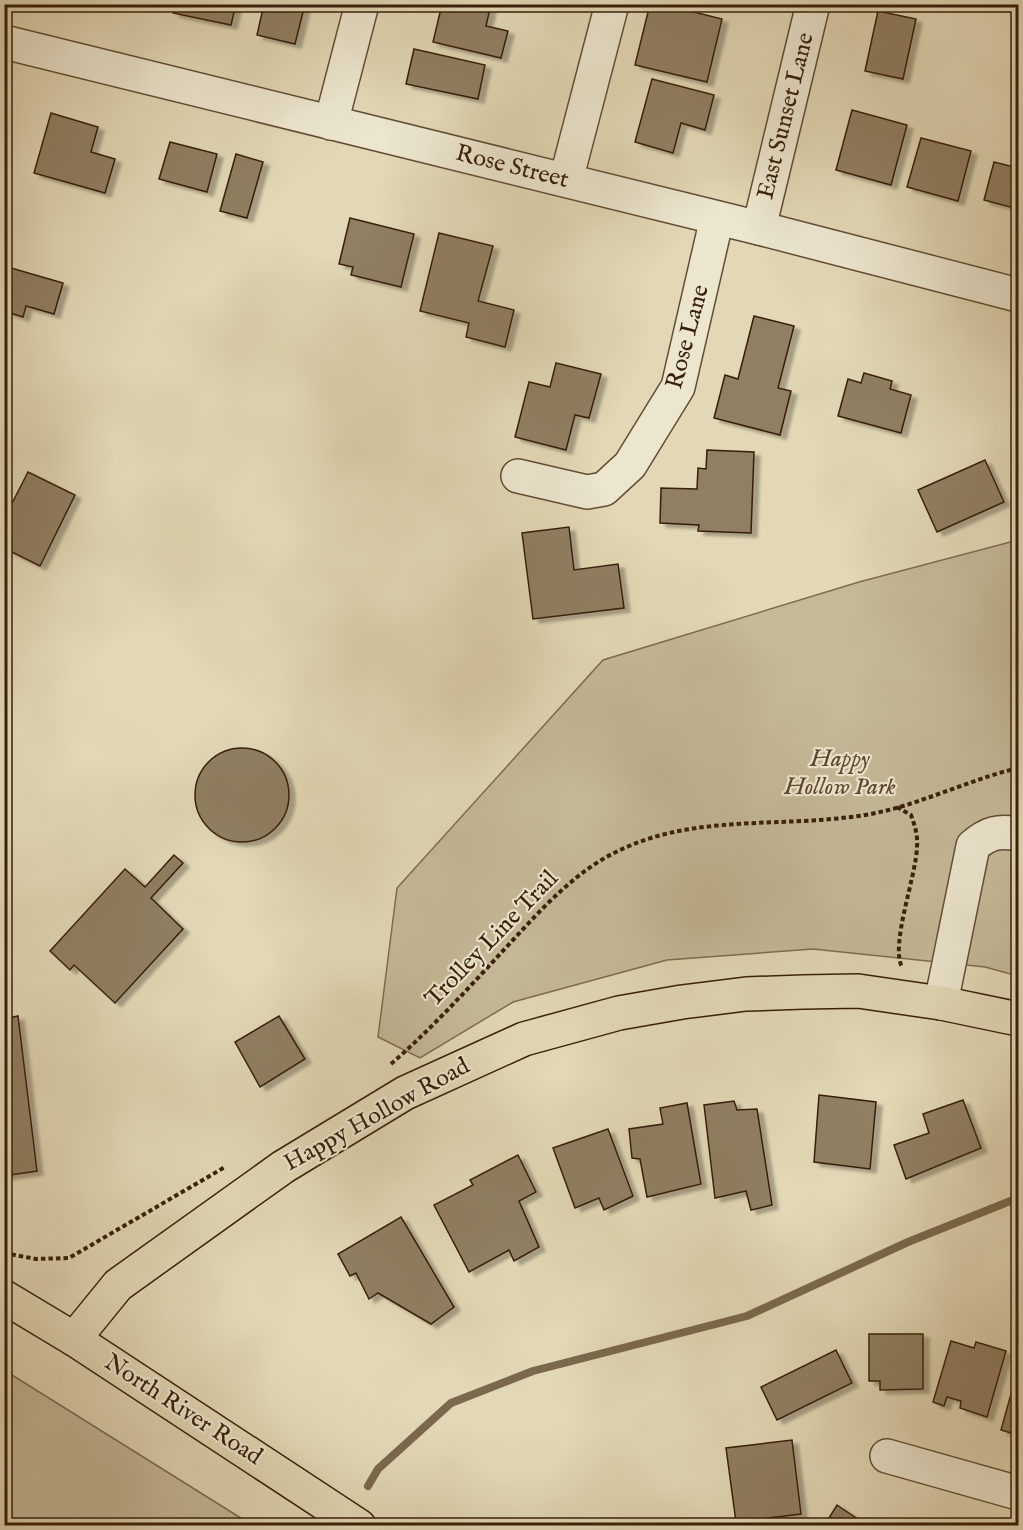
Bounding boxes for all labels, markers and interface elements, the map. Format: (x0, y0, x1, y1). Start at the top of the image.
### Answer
street label: East Sunset Lane (750, 29, 822, 203)
street label: Rose Street (452, 138, 572, 196)
street label: Rose Lane (659, 281, 717, 393)
park label: Happy Hollow Park (783, 744, 896, 803)
street label: Trolley Line Trail (419, 864, 566, 1014)
street label: Happy Hollow Road (279, 1051, 476, 1179)
street label: North River Road (98, 1347, 268, 1473)

